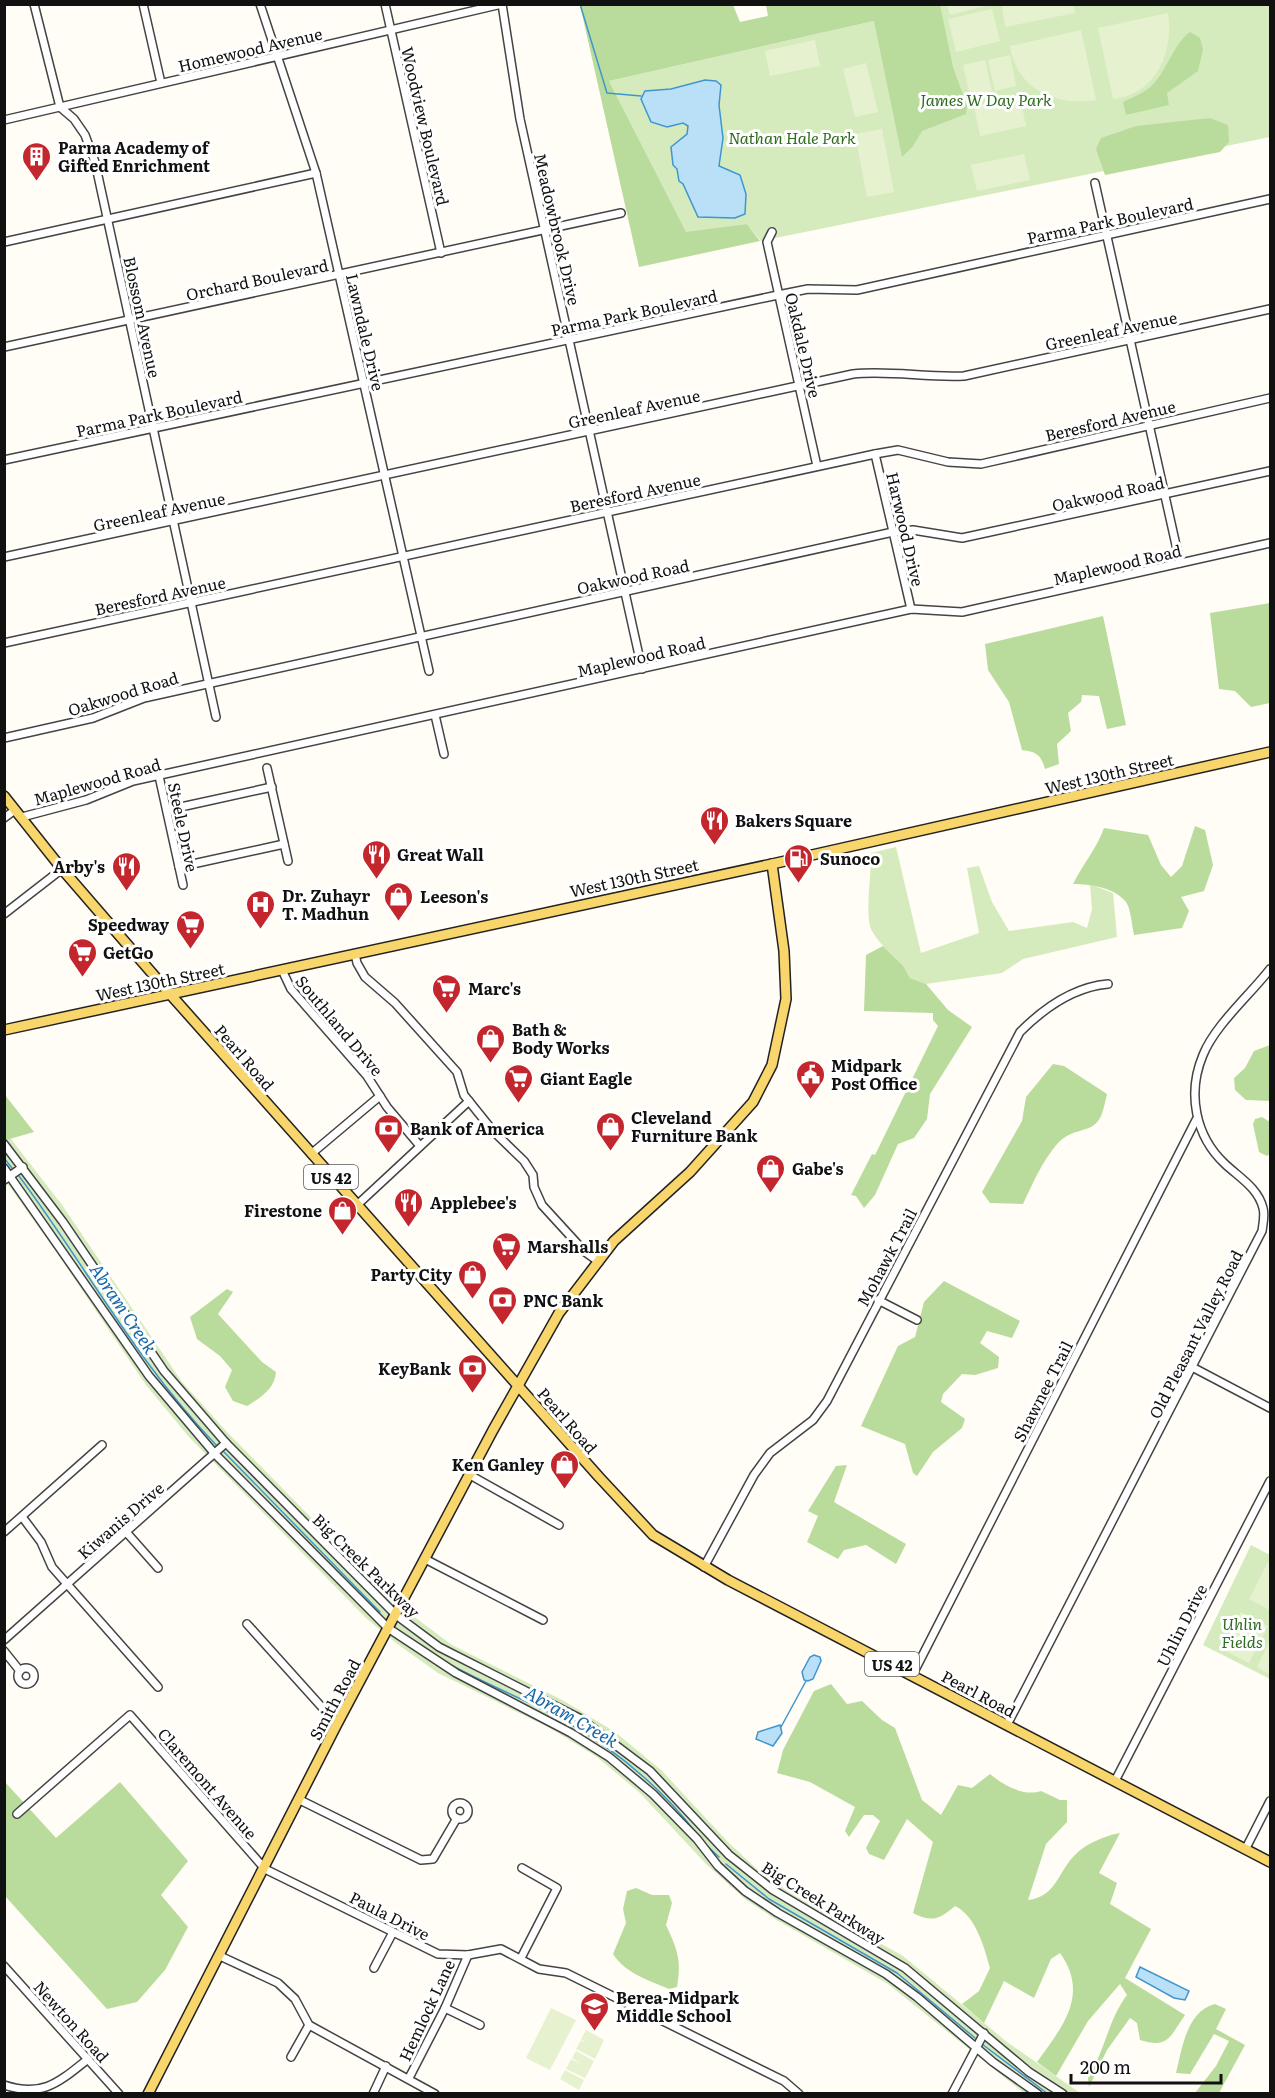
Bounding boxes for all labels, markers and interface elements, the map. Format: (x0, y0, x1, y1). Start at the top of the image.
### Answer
street label: Homewood Avenue (175, 21, 325, 77)
street label: Woodview Boulevard (396, 44, 456, 208)
park label: James W Day Park (920, 87, 1052, 111)
park label: Nathan Hale Park (728, 125, 856, 149)
place label: Parma Academy of Gifted Enrichment (58, 135, 211, 177)
building icon: Parma Academy of Gifted Enrichment (21, 140, 53, 182)
street label: Meadowbrook Drive (529, 150, 587, 308)
street label: Parma Park Boulevard (1025, 191, 1196, 249)
street label: Orchard Boulevard (184, 252, 331, 306)
street label: Blossom Avenue (118, 254, 168, 380)
street label: Lawndale Drive (341, 271, 391, 393)
street label: Parma Park Boulevard (549, 283, 720, 341)
street label: Oakdale Drive (780, 290, 828, 400)
street label: Greenleaf Avenue (1043, 304, 1179, 356)
street label: Greenleaf Avenue (566, 382, 702, 434)
street label: Parma Park Boulevard (74, 384, 245, 442)
street label: Beresford Avenue (1042, 393, 1178, 447)
street label: Beresford Avenue (567, 466, 703, 518)
street label: Harwood Drive (881, 469, 931, 589)
street label: Oakwood Road (1050, 469, 1167, 517)
street label: Greenleaf Avenue (91, 485, 227, 537)
street label: Maplewood Road (1050, 537, 1184, 590)
street label: Oakwood Road (575, 552, 692, 600)
street label: Beresford Avenue (92, 569, 228, 621)
street label: Maplewood Road (574, 629, 708, 682)
street label: Oakwood Road (65, 665, 181, 721)
street label: West 130th Street (1042, 746, 1176, 799)
street label: Maplewood Road (31, 751, 164, 811)
street label: Steele Drive (163, 780, 205, 874)
restaurant icon: Bakers Square (698, 804, 730, 846)
place label: Bakers Square (735, 808, 852, 832)
restaurant icon: Great Wall (360, 838, 392, 880)
place label: Great Wall (397, 842, 484, 866)
fuel station icon: Sunoco (783, 842, 815, 884)
place label: Sunoco (820, 846, 880, 870)
restaurant icon: Arby's (110, 850, 142, 892)
street label: West 130th Street (567, 852, 701, 902)
place label: Arby's (53, 854, 105, 878)
shop icon: Leeson's (383, 880, 415, 922)
place label: Dr. Zuhayr T. Madhun (282, 883, 370, 925)
place label: Leeson's (420, 884, 488, 908)
hospital icon: Dr. Zuhayr T. Madhun (245, 888, 277, 930)
supermarket icon: Speedway (174, 908, 206, 950)
place label: Speedway (88, 912, 169, 936)
supermarket icon: GetGo (66, 936, 98, 978)
place label: GetGo (103, 940, 153, 964)
street label: West 130th Street (93, 956, 227, 1006)
street label: Southland Drive (291, 969, 389, 1081)
supermarket icon: Marc's (431, 972, 463, 1014)
place label: Marc's (468, 976, 521, 1000)
place label: Bath & Body Works (512, 1017, 610, 1059)
street label: Pearl Road (209, 1019, 281, 1096)
shop icon: Bath & Body Works (475, 1022, 507, 1064)
place label: Midpark Post Office (831, 1053, 917, 1095)
public building icon: Midpark Post Office (794, 1058, 826, 1100)
supermarket icon: Giant Eagle (503, 1062, 535, 1104)
place label: Giant Eagle (540, 1066, 632, 1090)
place label: Cleveland Furniture Bank (631, 1105, 758, 1147)
shop icon: Cleveland Furniture Bank (594, 1110, 626, 1152)
bank icon: Bank of America (373, 1112, 405, 1154)
place label: Bank of America (410, 1116, 545, 1140)
shop icon: Gabe's (755, 1152, 787, 1194)
place label: Gabe's (792, 1156, 844, 1180)
road number: US 42 (304, 1165, 358, 1189)
restaurant icon: Applebee's (393, 1186, 425, 1228)
place label: Applebee's (430, 1190, 517, 1214)
shop icon: Firestone (327, 1194, 359, 1236)
place label: Firestone (244, 1198, 322, 1222)
street label: Mohawk Trail (850, 1204, 922, 1310)
supermarket icon: Marshalls (490, 1230, 522, 1272)
place label: Marshalls (527, 1234, 608, 1258)
street label: Old Pleasant Valley Road (1142, 1245, 1248, 1423)
water label: Abram Creek (84, 1257, 164, 1359)
shop icon: Party City (457, 1258, 489, 1300)
place label: Party City (371, 1262, 452, 1286)
bank icon: PNC Bank (486, 1284, 518, 1326)
place label: PNC Bank (523, 1288, 603, 1312)
street label: Shawnee Trail (1006, 1336, 1078, 1446)
bank icon: KeyBank (456, 1352, 488, 1394)
place label: KeyBank (378, 1356, 451, 1380)
street label: Pearl Road (532, 1382, 604, 1459)
shop icon: Ken Ganley (549, 1448, 581, 1490)
place label: Ken Ganley (452, 1452, 544, 1476)
street label: Kiwanis Drive (72, 1476, 168, 1564)
street label: Big Creek Parkway (308, 1507, 427, 1623)
street label: Uhlin Drive (1150, 1579, 1212, 1671)
park label: Uhlin Fields (1221, 1611, 1263, 1653)
road number: US 42 (865, 1652, 919, 1676)
street label: Smith Road (303, 1654, 366, 1744)
street label: Pearl Road (938, 1663, 1021, 1723)
water label: Abram Creek (520, 1678, 624, 1754)
street label: Claremont Avenue (153, 1722, 263, 1844)
street label: Big Creek Parkway (758, 1854, 891, 1950)
street label: Paula Drive (346, 1885, 434, 1945)
street label: Hemlock Lane (392, 1955, 460, 2065)
street label: Newton Road (29, 1975, 115, 2067)
place label: Berea-Midpark Middle School (616, 1985, 739, 2027)
school or university icon: Berea-Midpark Middle School (579, 1990, 611, 2032)
scale bar (1071, 2047, 1221, 2085)
text: 200 m (1080, 2053, 1131, 2080)

